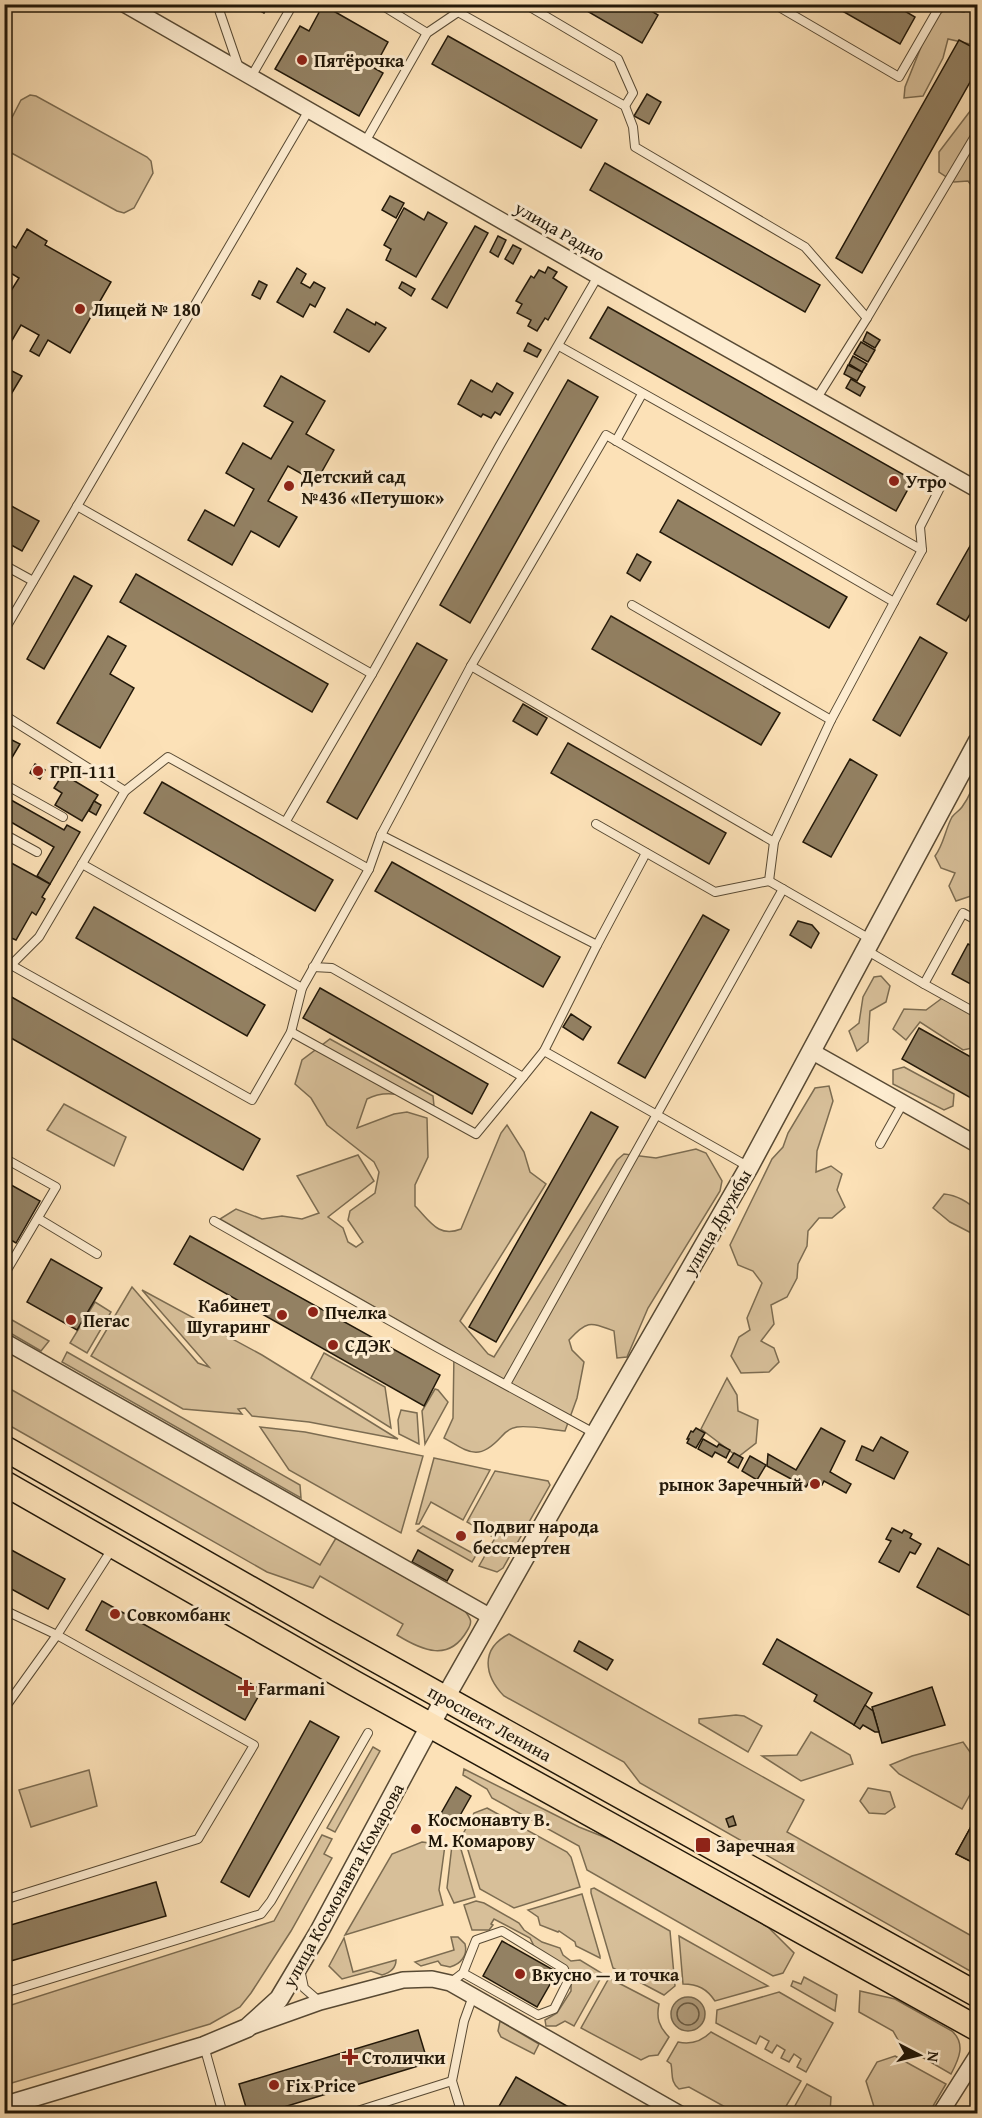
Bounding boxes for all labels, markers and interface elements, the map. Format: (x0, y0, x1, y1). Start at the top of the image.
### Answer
place label: Пятёрочка (314, 47, 405, 74)
marker: Пятёрочка (295, 53, 309, 67)
street label: улица Радио (509, 194, 610, 268)
place label: Лицей № 180 (92, 296, 200, 323)
marker: Лицей № 180 (73, 302, 87, 316)
place label: Детский сад №436 «Петушок» (300, 463, 444, 511)
place label: Утро (906, 468, 947, 495)
marker: Утро (887, 474, 901, 488)
marker: Детский сад №436 «Петушок» (282, 479, 296, 493)
place label: ГРП-111 (50, 758, 116, 785)
marker: ГРП-111 (31, 764, 45, 778)
street label: улица Дружбы (675, 1164, 758, 1281)
place label: Кабинет Шугаринг (187, 1292, 270, 1340)
place label: Пчелка (325, 1299, 387, 1326)
marker: Пчелка (306, 1305, 320, 1319)
place label: Пегас (83, 1307, 130, 1334)
marker: Кабинет Шугаринг (275, 1308, 289, 1322)
marker: Пегас (64, 1313, 78, 1327)
place label: СДЭК (345, 1332, 391, 1359)
marker: СДЭК (326, 1338, 340, 1352)
place label: рынок Заречный (659, 1471, 803, 1498)
marker: рынок Заречный (808, 1477, 822, 1491)
place label: Подвиг народа бессмертен (473, 1513, 600, 1561)
marker: Подвиг народа бессмертен (454, 1529, 468, 1543)
place label: Совкомбанк (127, 1601, 231, 1628)
marker: Совкомбанк (108, 1607, 122, 1621)
place label: Farmani (258, 1675, 325, 1702)
street label: проспект Ленина (423, 1678, 557, 1768)
marker: Farmani (239, 1681, 253, 1695)
street label: улица Космонавта Комарова (275, 1778, 411, 1993)
place label: Космонавту В. М. Комарову (428, 1806, 550, 1854)
marker: Космонавту В. М. Комарову (409, 1822, 423, 1836)
place label: Заречная (716, 1832, 795, 1859)
marker: Заречная (694, 1836, 712, 1854)
place label: Вкусно — и точка (532, 1961, 680, 1988)
marker: Вкусно — и точка (513, 1967, 527, 1981)
north arrow (889, 2025, 949, 2085)
place label: Столички (362, 2044, 445, 2071)
marker: Столички (343, 2050, 357, 2064)
text: N (921, 2050, 946, 2064)
place label: Fix Price (286, 2072, 356, 2099)
marker: Fix Price (267, 2078, 281, 2092)

